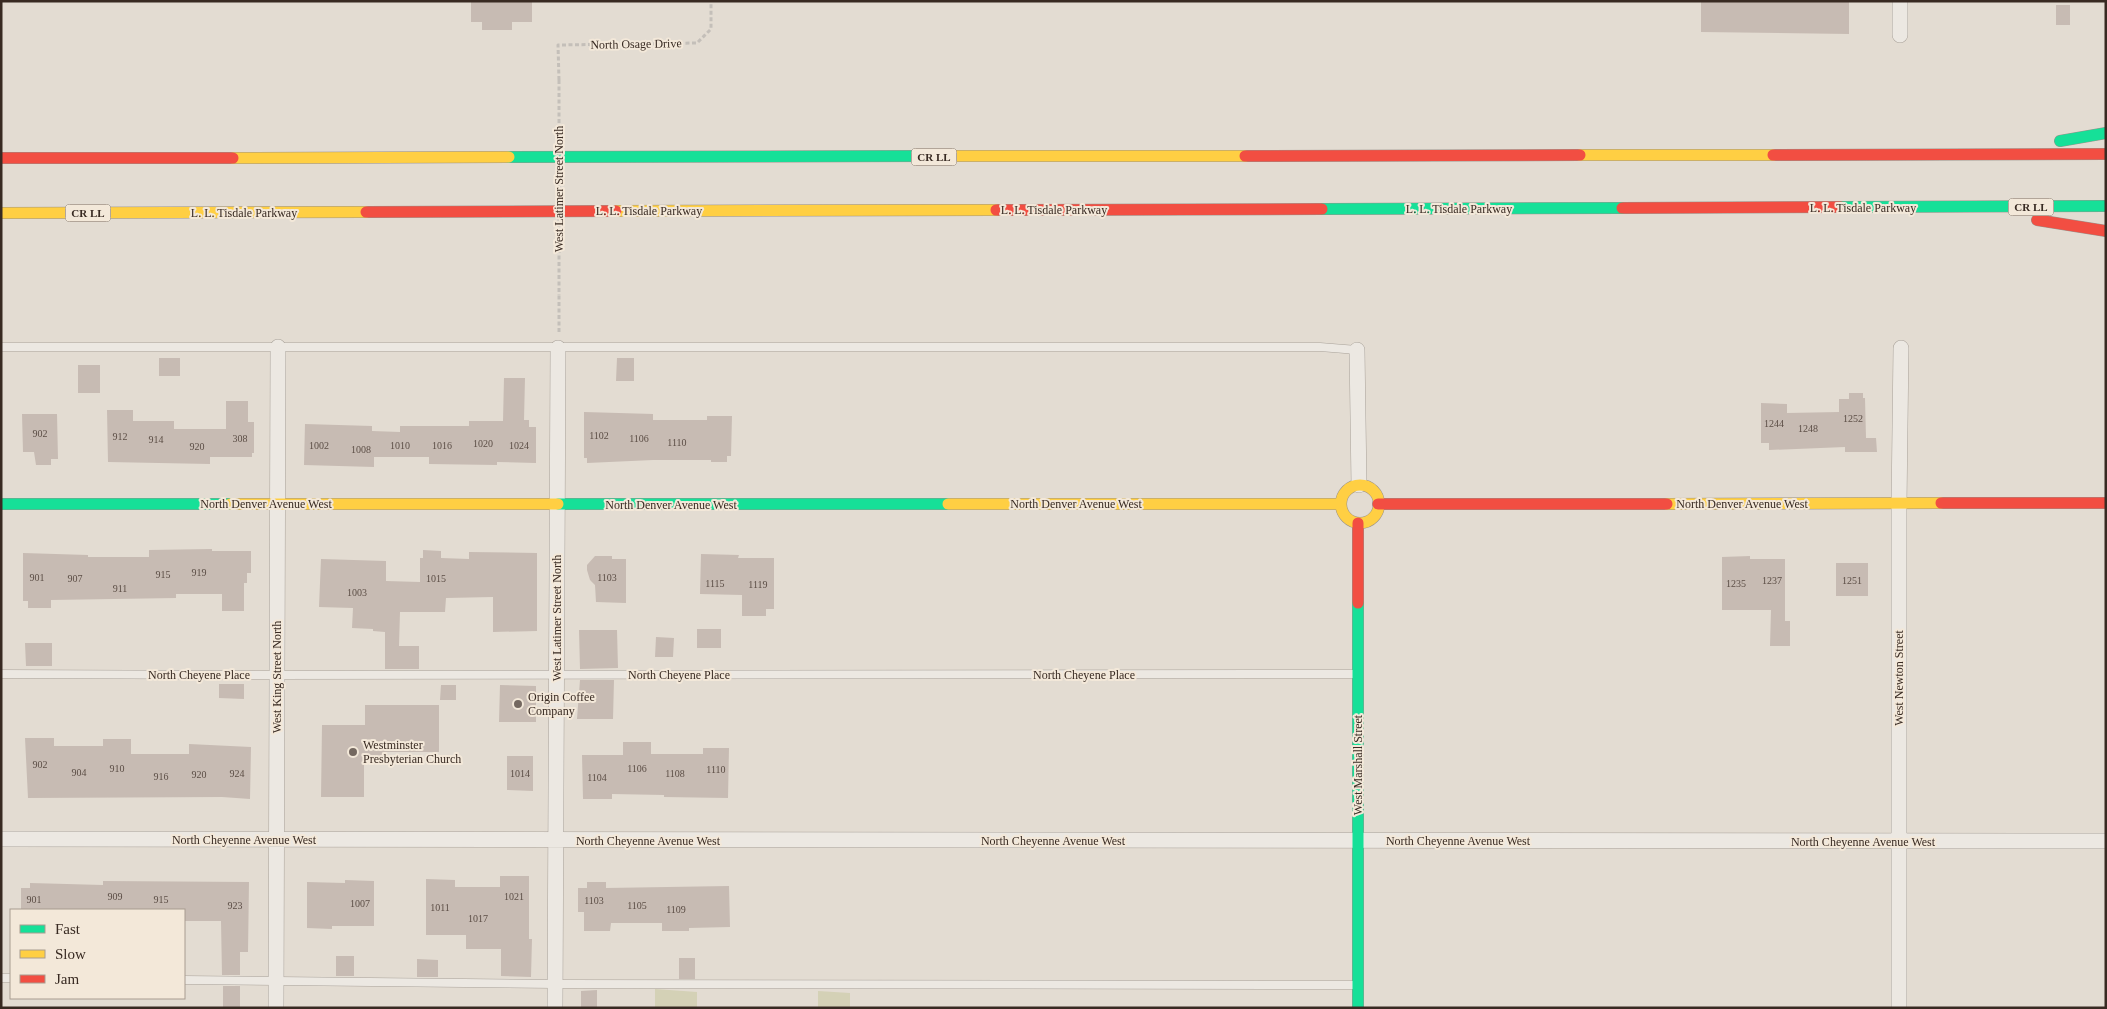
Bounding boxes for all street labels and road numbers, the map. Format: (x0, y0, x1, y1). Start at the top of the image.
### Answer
street label: North Osage Drive (590, 36, 682, 52)
street label: West Latimer Street North (552, 126, 566, 252)
road number: CR LL (912, 148, 956, 166)
road number: CR LL (2008, 198, 2054, 216)
street label: L. L. Tisdale Parkway (1810, 201, 1916, 215)
street label: L. L. Tisdale Parkway (1406, 202, 1512, 216)
street label: L. L. Tisdale Parkway (1001, 203, 1107, 217)
road number: CR LL (66, 204, 110, 222)
street label: L. L. Tisdale Parkway (596, 204, 702, 218)
street label: L. L. Tisdale Parkway (191, 206, 297, 220)
street label: North Denver Avenue West (200, 497, 332, 511)
street label: North Denver Avenue West (1010, 497, 1142, 511)
street label: North Denver Avenue West (1676, 497, 1808, 511)
street label: North Denver Avenue West (605, 498, 737, 512)
street label: West Latimer Street North (550, 555, 564, 681)
street label: West King Street North (270, 621, 284, 733)
street label: West Newton Street (1892, 630, 1906, 726)
street label: North Cheyene Place (148, 668, 250, 682)
street label: North Cheyene Place (628, 668, 730, 682)
street label: North Cheyene Place (1033, 668, 1135, 682)
street label: West Marshall Street (1351, 714, 1365, 815)
street label: North Cheyenne Avenue West (172, 833, 317, 847)
street label: North Cheyenne Avenue West (576, 834, 721, 848)
street label: North Cheyenne Avenue West (981, 834, 1126, 848)
street label: North Cheyenne Avenue West (1386, 834, 1531, 848)
street label: North Cheyenne Avenue West (1791, 835, 1936, 849)

